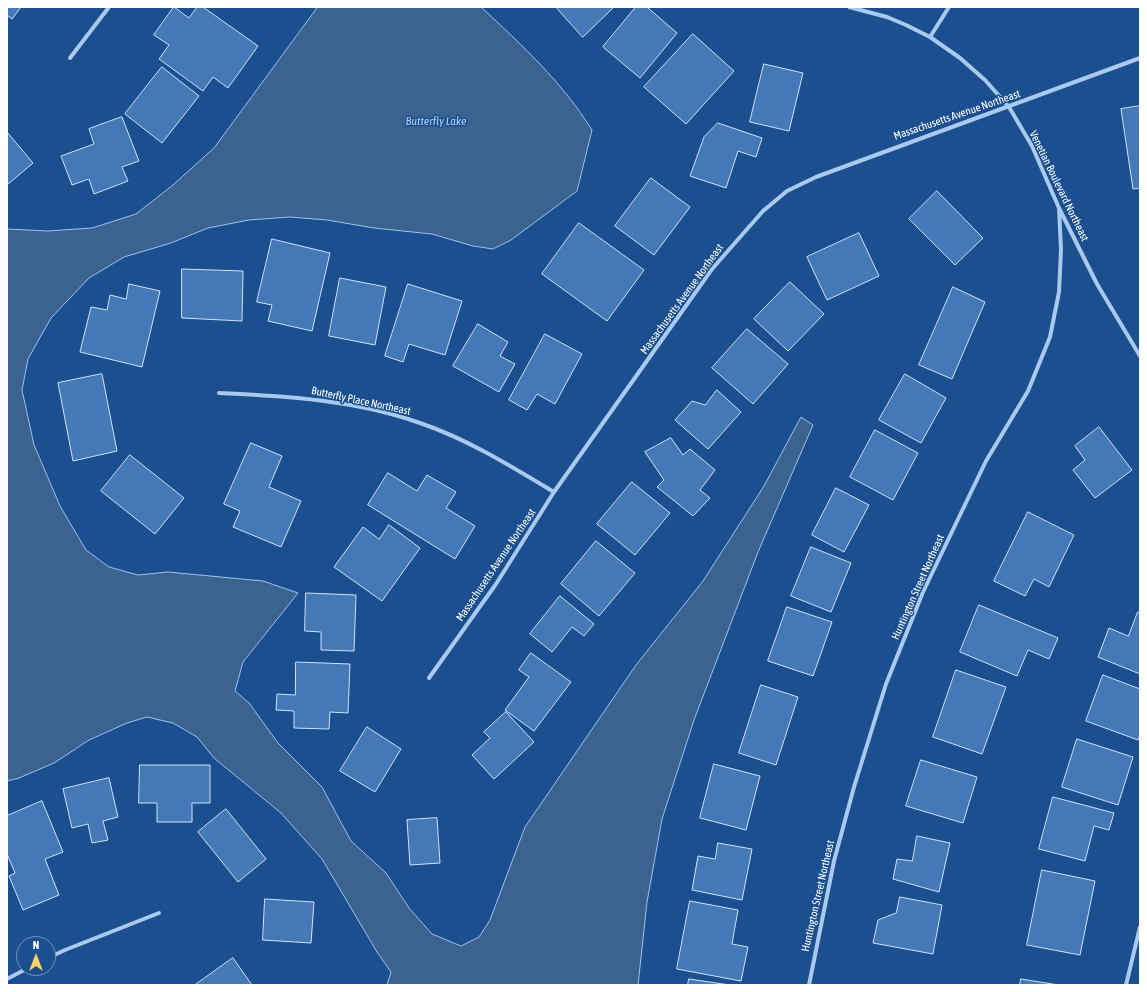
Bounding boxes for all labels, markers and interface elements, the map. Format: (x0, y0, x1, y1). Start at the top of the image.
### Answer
street label: Massachusetts Avenue Northeast (892, 87, 1022, 143)
water label: Butterfly Lake (406, 114, 466, 128)
street label: Venetian Boulevard Northeast (1026, 129, 1092, 243)
street label: Massachusetts Avenue Northeast (638, 241, 726, 357)
street label: Butterfly Place Northeast (310, 384, 412, 418)
street label: Massachusetts Avenue Northeast (453, 506, 539, 624)
street label: Huntington Street Northeast (889, 532, 947, 642)
street label: Huntington Street Northeast (799, 839, 837, 953)
north arrow (16, 936, 56, 976)
text: N (33, 939, 39, 951)

